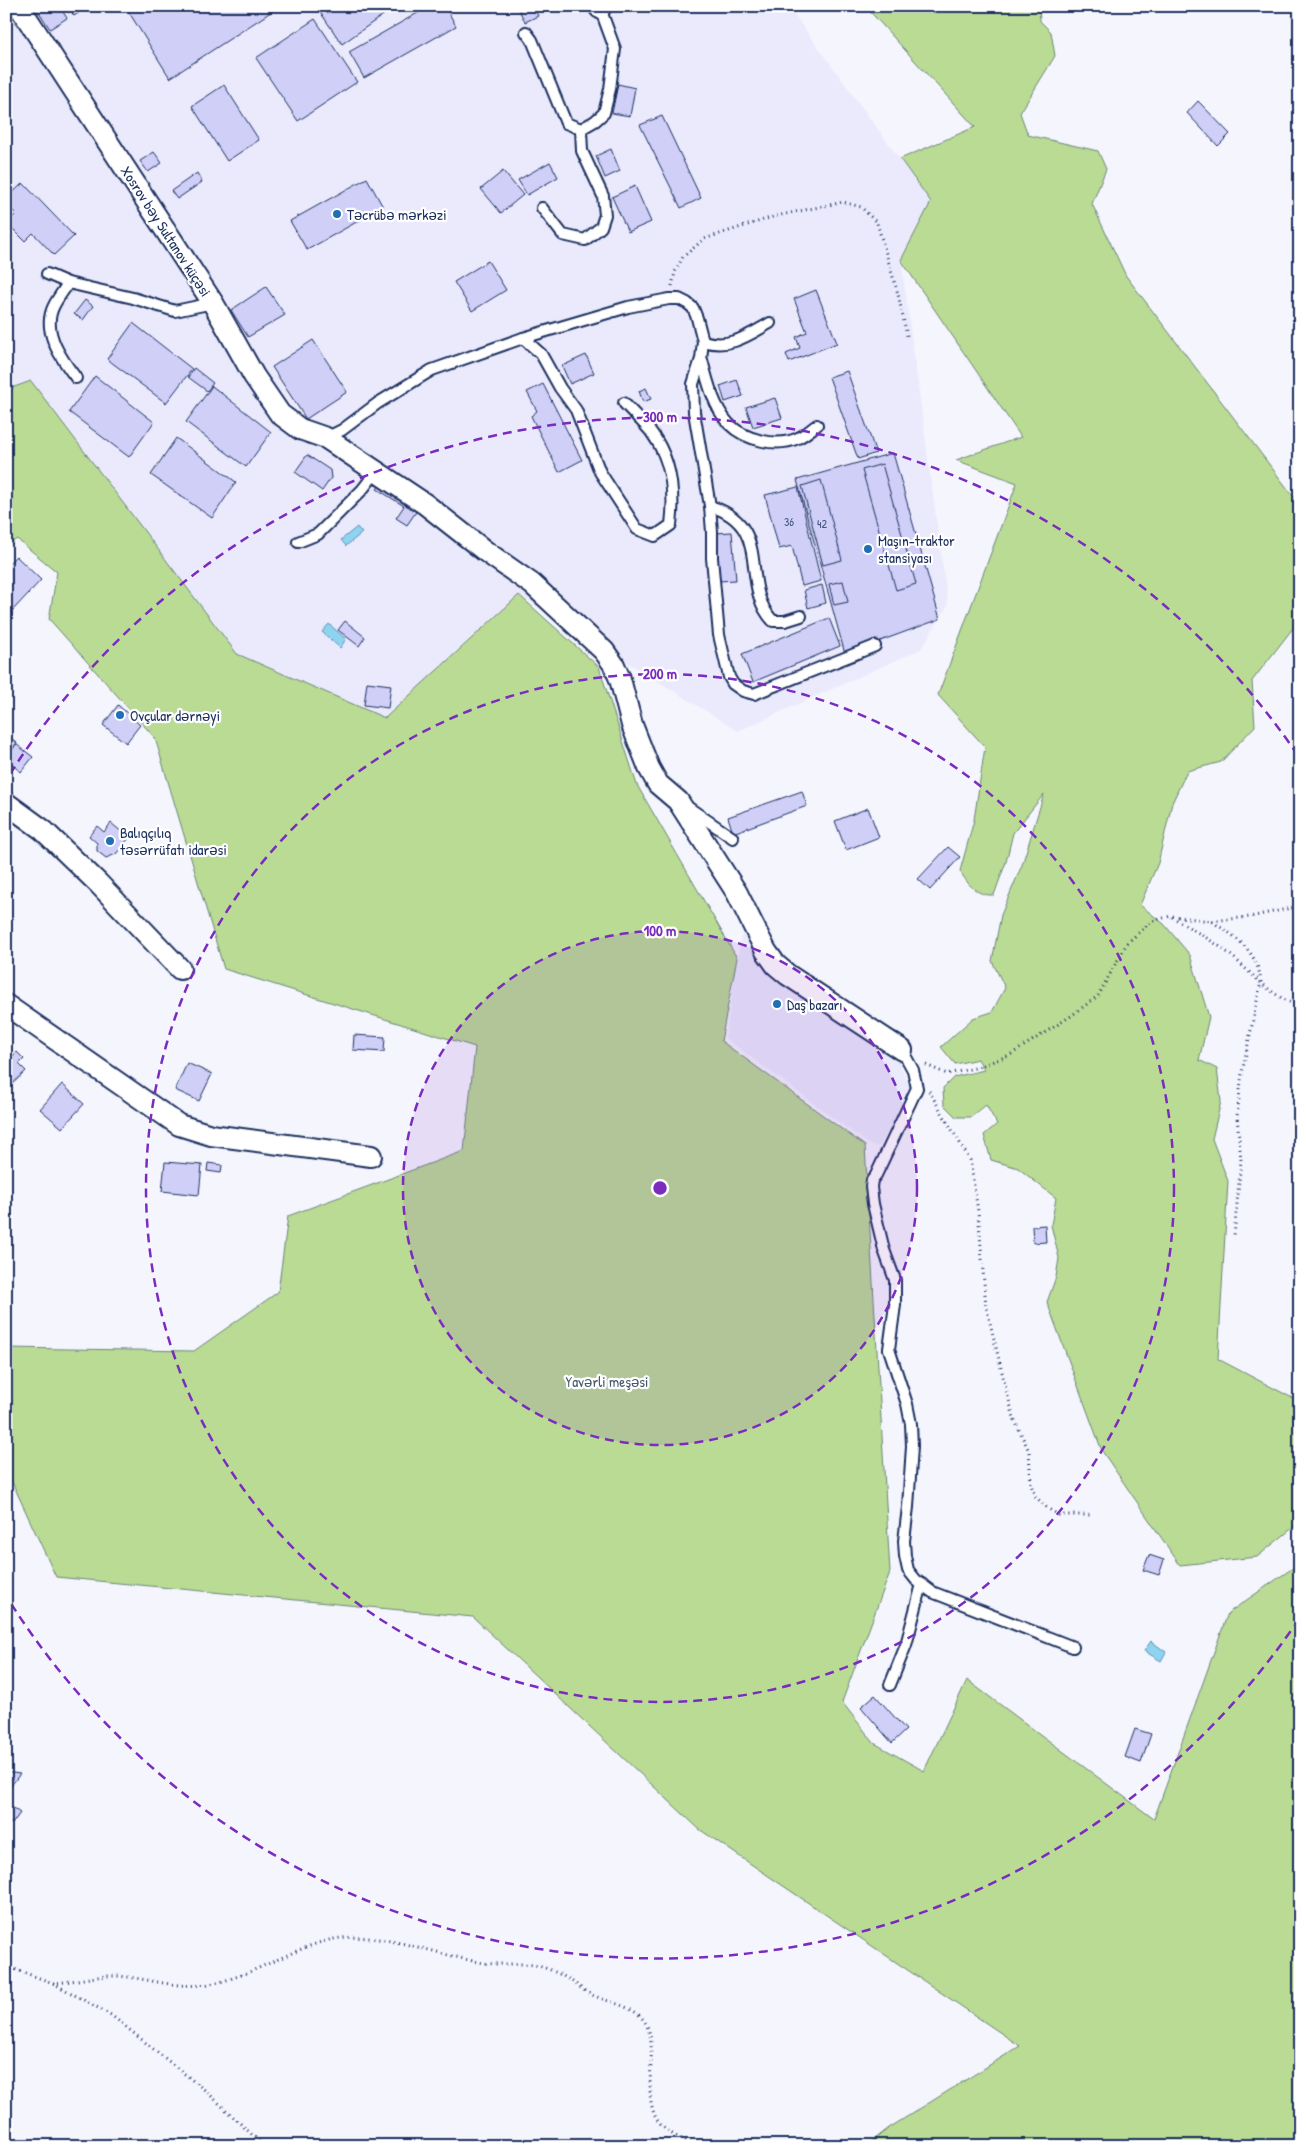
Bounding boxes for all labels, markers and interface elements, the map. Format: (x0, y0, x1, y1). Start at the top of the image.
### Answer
street label: Xosrov bəy Sultanov küçəsi (116, 161, 216, 301)
place label: Təcrübə mərkəzi (347, 204, 447, 225)
marker: Təcrübə mərkəzi (331, 208, 343, 220)
text: 300 m (643, 406, 677, 427)
house number: 36 (784, 513, 794, 530)
house number: 42 (817, 515, 827, 532)
place label: Maşın-traktor stansiyası (878, 530, 955, 568)
marker: Maşın-traktor stansiyası (862, 543, 874, 555)
text: 200 m (643, 663, 677, 684)
place label: Ovçular dərnəyi (130, 705, 220, 726)
marker: Ovçular dərnəyi (114, 709, 126, 721)
place label: Balıqçılıq təsərrüfatı idarəsi (120, 822, 227, 860)
marker: Balıqçılıq təsərrüfatı idarəsi (104, 835, 116, 847)
text: 100 m (644, 920, 676, 941)
place label: Daş bazarı (787, 994, 843, 1015)
marker: Daş bazarı (771, 998, 783, 1010)
centre of rings (651, 1179, 669, 1197)
park label: Yavərli meşəsi (566, 1371, 648, 1392)

